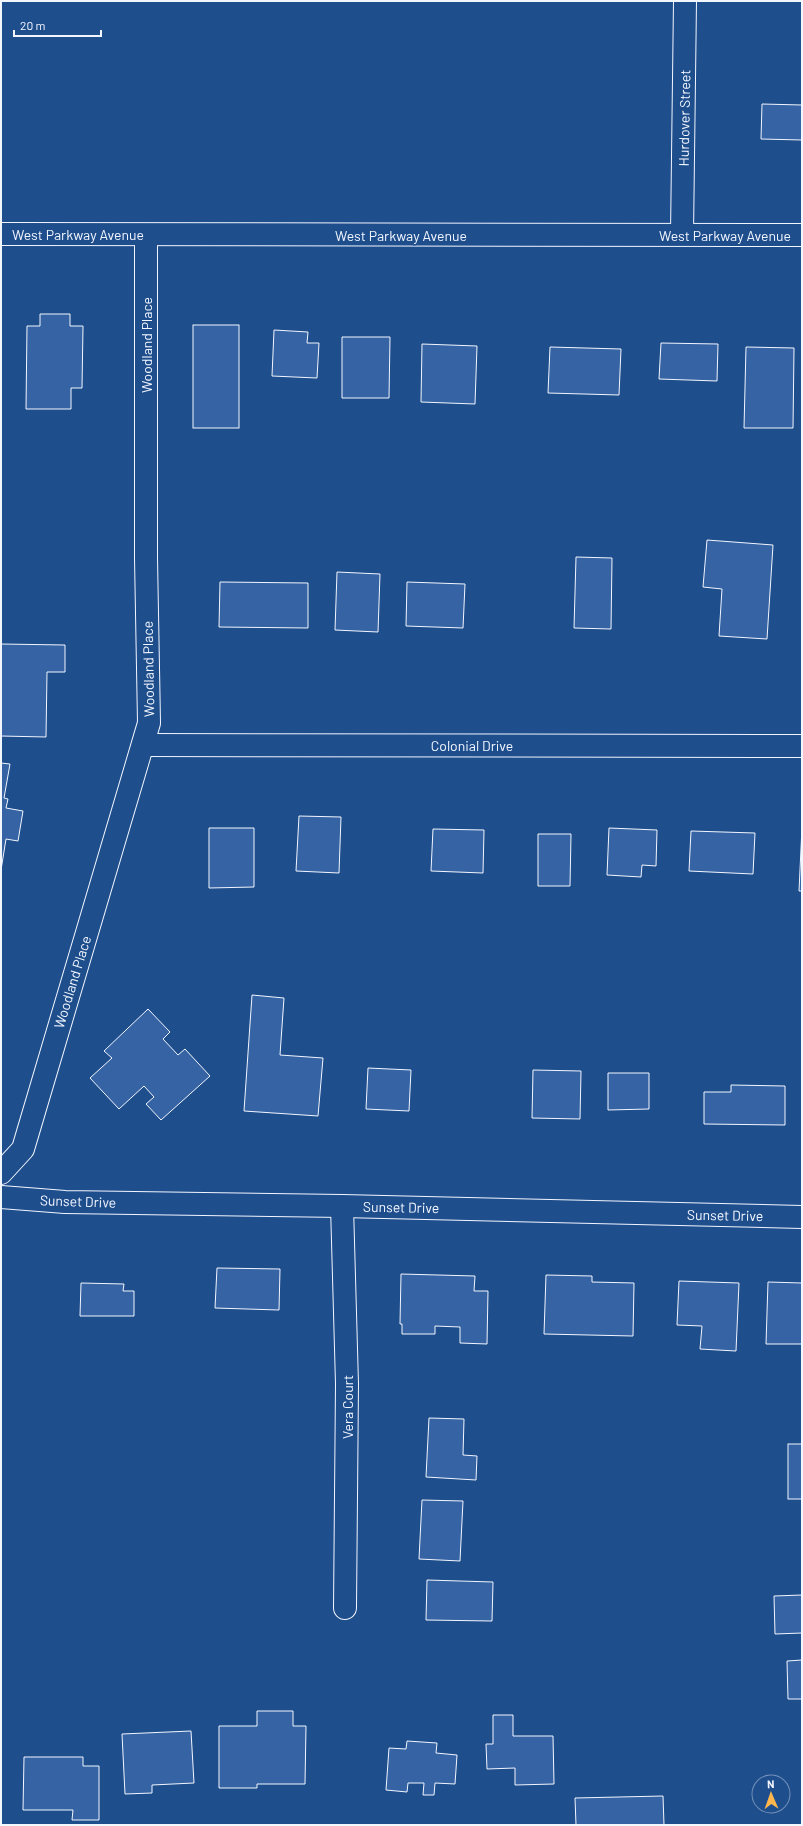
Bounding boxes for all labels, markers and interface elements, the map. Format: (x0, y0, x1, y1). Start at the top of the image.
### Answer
scale bar (14, 12, 101, 38)
text: 20 m (20, 18, 46, 32)
street label: Hurdover Street (675, 70, 693, 166)
street label: West Parkway Avenue (12, 226, 144, 243)
street label: West Parkway Avenue (335, 227, 467, 244)
street label: West Parkway Avenue (659, 227, 791, 244)
street label: Woodland Place (138, 297, 155, 393)
street label: Woodland Place (139, 621, 157, 717)
street label: Colonial Drive (431, 737, 513, 754)
street label: Woodland Place (50, 934, 94, 1030)
street label: Sunset Drive (40, 1191, 116, 1211)
street label: Sunset Drive (363, 1198, 439, 1216)
street label: Sunset Drive (687, 1206, 763, 1224)
street label: Vera Court (339, 1375, 356, 1439)
north arrow (751, 1774, 791, 1814)
text: N (767, 1777, 775, 1790)

